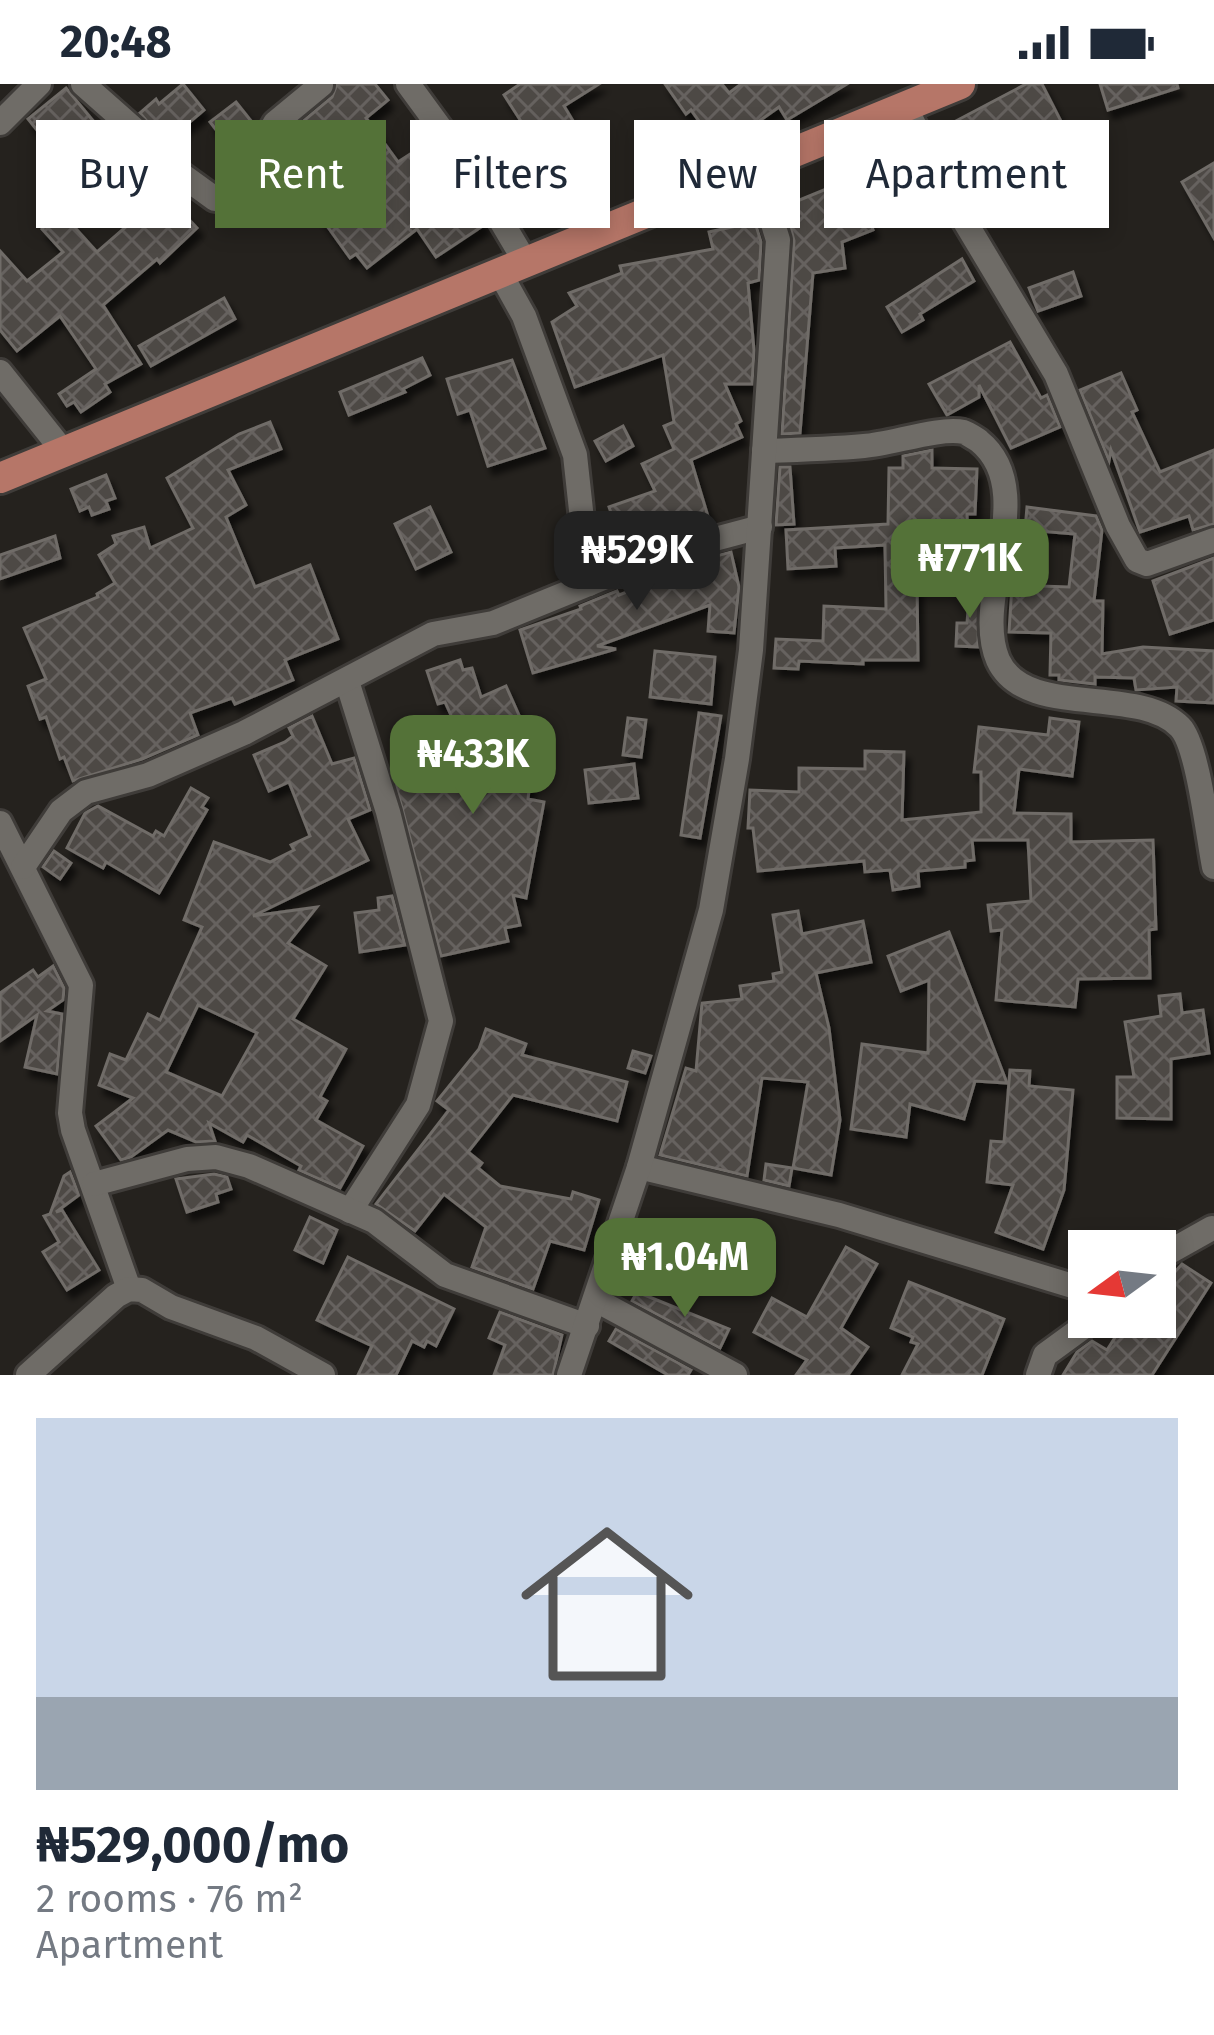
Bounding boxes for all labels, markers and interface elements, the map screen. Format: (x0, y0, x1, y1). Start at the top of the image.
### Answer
text: 20:48 (60, 15, 172, 69)
chip: Buy (36, 120, 191, 228)
chip: Rent (215, 120, 386, 228)
chip: Filters (410, 120, 610, 228)
chip: New (634, 120, 800, 228)
chip: Apartment (824, 120, 1109, 228)
pin: ₦529K (553, 511, 721, 613)
pin: ₦771K (886, 519, 1054, 621)
text: ₦529K (581, 527, 693, 573)
text: ₦771K (918, 535, 1022, 581)
pin: ₦433K (389, 715, 557, 817)
text: ₦433K (417, 731, 529, 777)
pin: ₦1.04M (587, 1218, 783, 1320)
north arrow (1068, 1230, 1176, 1338)
map controls (1068, 1230, 1176, 1338)
text: ₦1.04M (621, 1234, 749, 1280)
icon: home (499, 1496, 715, 1712)
text: ₦529,000/mo (36, 1814, 349, 1876)
text: 2 rooms · 76 m² (36, 1876, 303, 1922)
text: Apartment (36, 1922, 223, 1968)

